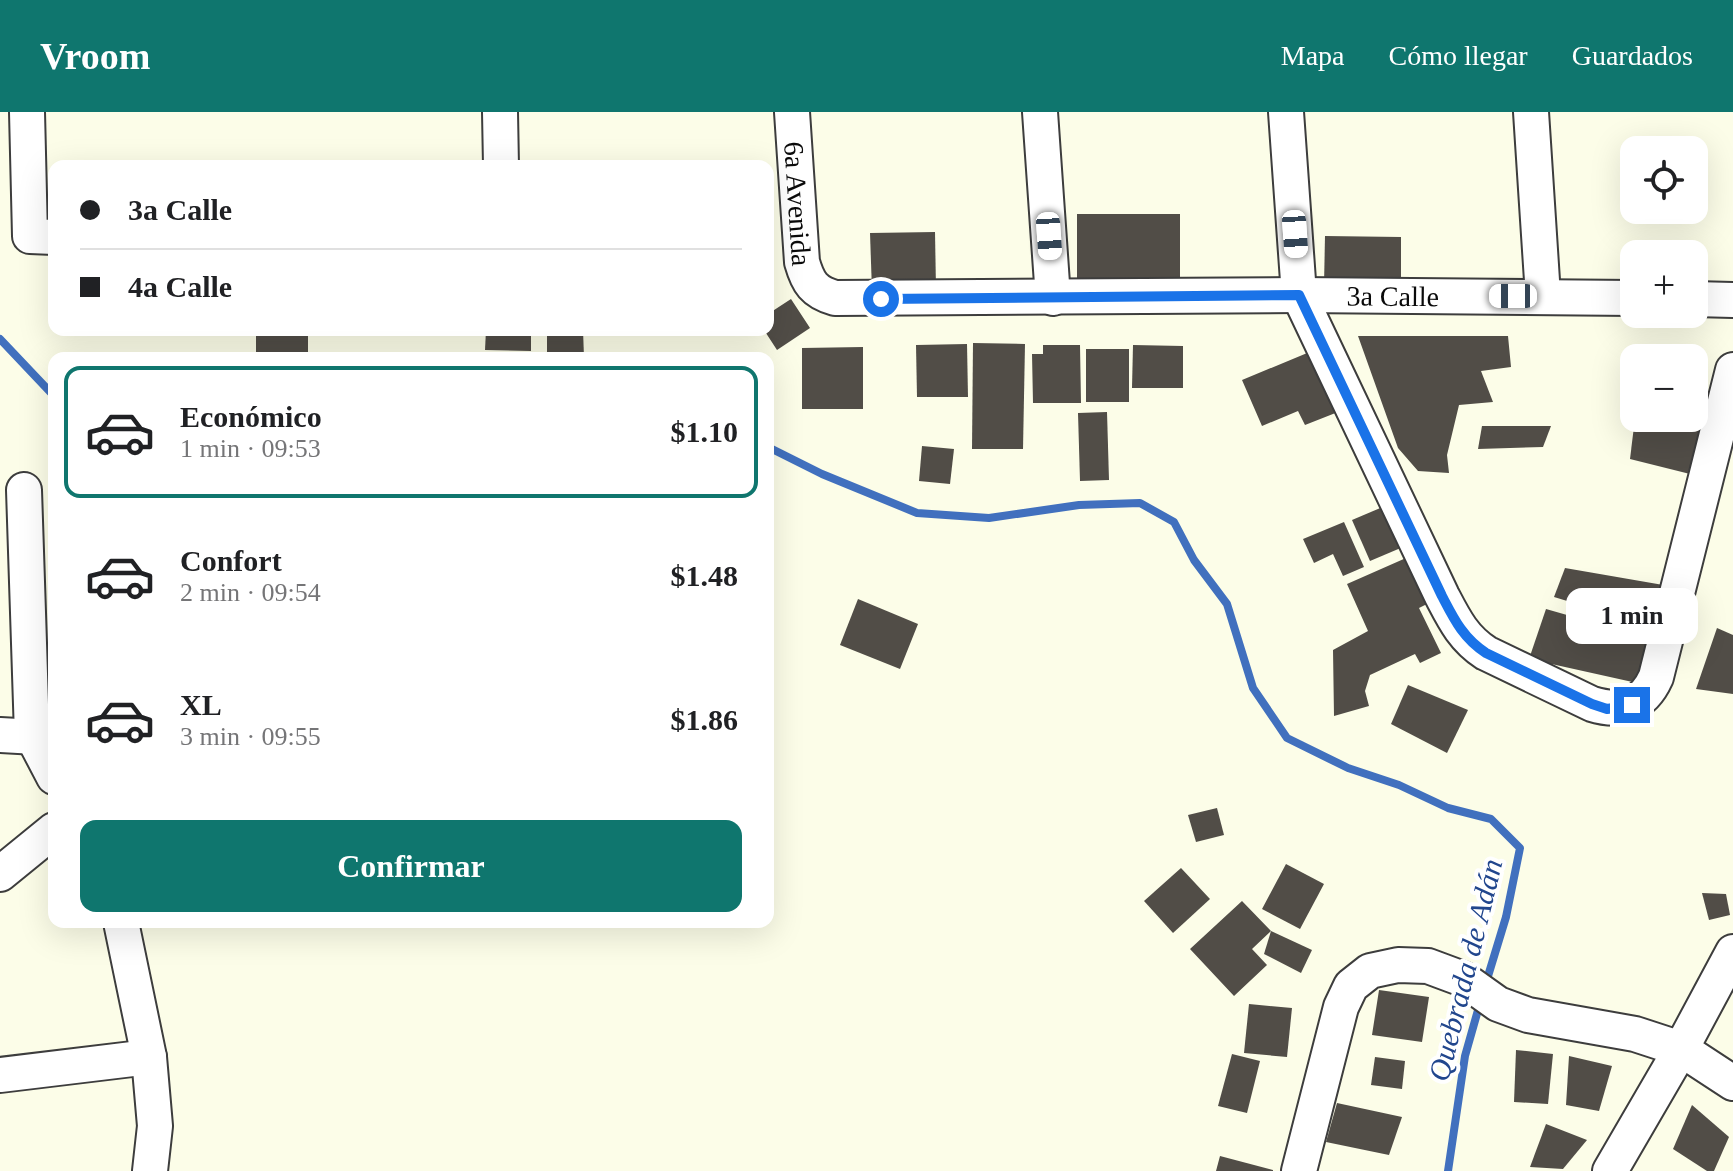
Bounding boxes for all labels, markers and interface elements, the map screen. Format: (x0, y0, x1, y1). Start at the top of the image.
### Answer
text: Vroom (40, 35, 150, 77)
text: Mapa (1281, 40, 1345, 71)
text: Cómo llegar (1389, 40, 1528, 71)
text: Guardados (1572, 40, 1693, 71)
map controls (1620, 136, 1708, 432)
button: locate (1620, 136, 1708, 224)
street label: 6a Avenida (779, 141, 818, 268)
text: 3a Calle (128, 193, 232, 226)
car (1281, 209, 1309, 259)
car (1035, 211, 1063, 261)
button: + (1620, 240, 1708, 328)
text: 4a Calle (128, 270, 232, 303)
street label: 3a Calle (1346, 280, 1439, 312)
route start (863, 281, 899, 317)
car (1489, 284, 1537, 308)
button: − (1620, 344, 1708, 432)
icon: car (84, 396, 156, 468)
text: Económico (180, 400, 322, 433)
text: $1.10 (671, 415, 738, 448)
text: 1 min · 09:53 (180, 434, 321, 463)
icon: car (84, 540, 156, 612)
text: Confort (180, 544, 282, 577)
text: $1.48 (671, 559, 738, 592)
text: 2 min · 09:54 (180, 578, 321, 607)
callout: 1 min (1566, 589, 1698, 645)
text: 1 min (1601, 601, 1663, 630)
icon: car (84, 684, 156, 756)
route end (1614, 687, 1650, 723)
text: XL (180, 688, 222, 721)
text: $1.86 (671, 703, 738, 736)
text: 3 min · 09:55 (180, 722, 321, 751)
button: Confirmar (80, 820, 742, 912)
water label: Quebrada de Adán (1421, 856, 1509, 1084)

